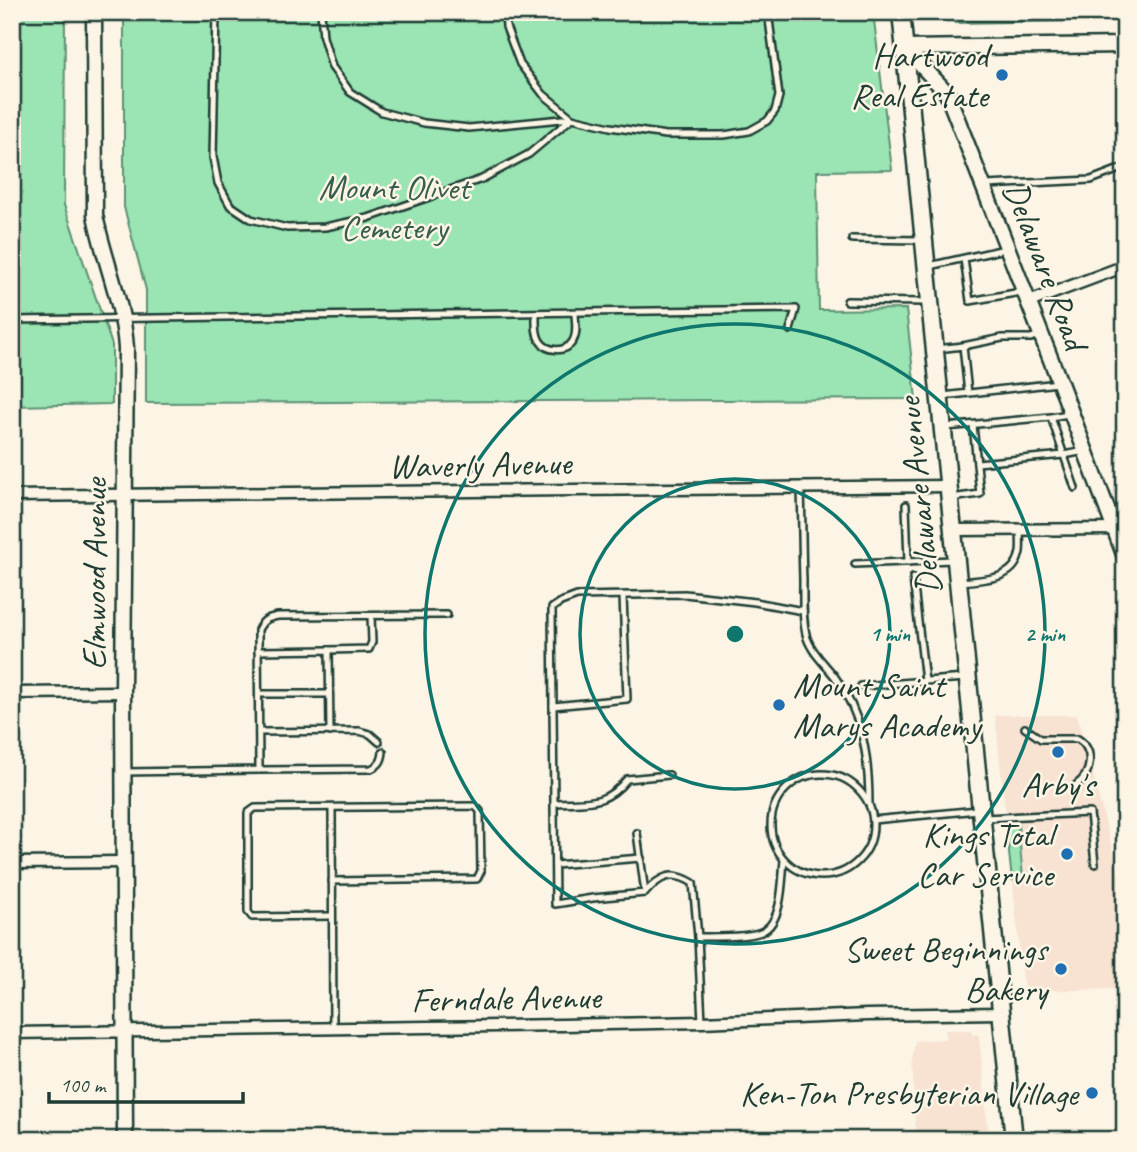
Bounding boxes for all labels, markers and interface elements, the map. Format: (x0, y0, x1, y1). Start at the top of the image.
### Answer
place label: Hartwood Real Estate (850, 33, 993, 118)
marker: Hartwood Real Estate (994, 67, 1010, 83)
park label: Mount Olivet Cemetery (319, 165, 473, 250)
street label: Delaware Road (993, 175, 1100, 360)
street label: Delaware Avenue (886, 393, 951, 597)
street label: Waverly Avenue (388, 440, 574, 489)
street label: Elmwood Avenue (72, 476, 117, 670)
text: 1 min (870, 621, 910, 647)
text: 2 min (1025, 621, 1065, 647)
centre of rings (723, 622, 747, 646)
place label: Mount Saint Marys Academy (793, 663, 983, 748)
marker: Mount Saint Marys Academy (771, 697, 787, 713)
marker: Arby's (1050, 744, 1066, 760)
place label: Arby's (1021, 762, 1098, 807)
place label: Kings Total Car Service (917, 812, 1059, 897)
marker: Kings Total Car Service (1059, 846, 1075, 862)
place label: Sweet Beginnings Bakery (844, 927, 1050, 1012)
marker: Sweet Beginnings Bakery (1053, 961, 1069, 977)
street label: Ferndale Avenue (411, 974, 604, 1023)
scale bar (49, 1061, 243, 1105)
place label: Ken-Ton Presbyterian Village (740, 1071, 1081, 1116)
text: 100 m (60, 1072, 107, 1098)
marker: Ken-Ton Presbyterian Village (1084, 1085, 1100, 1101)

